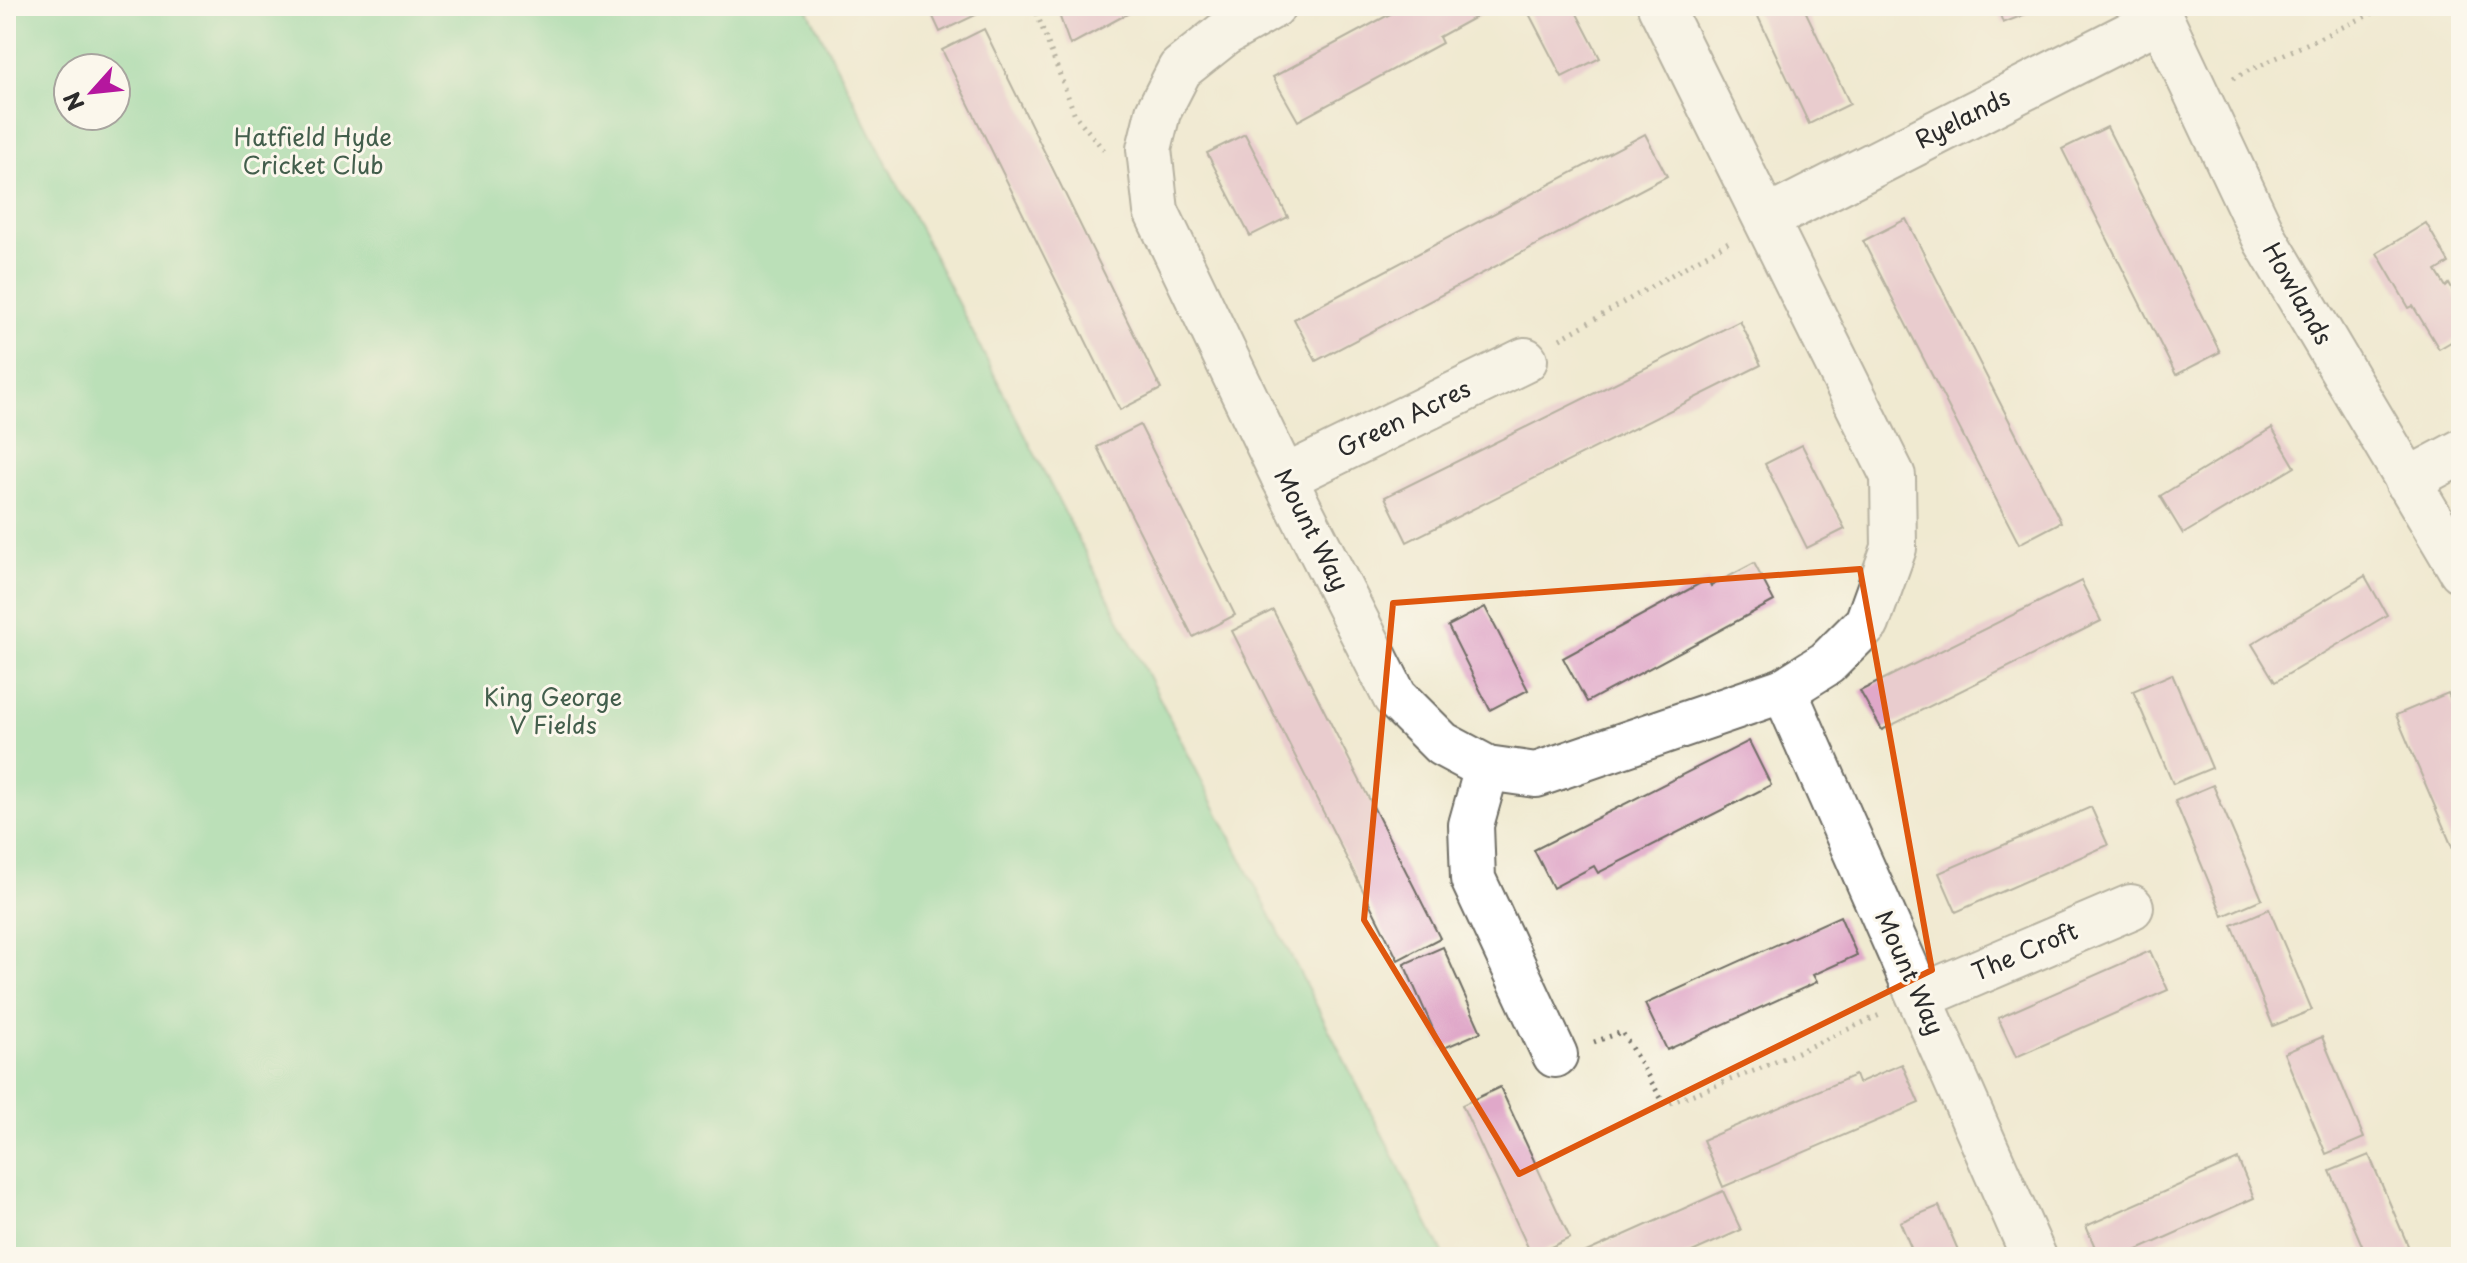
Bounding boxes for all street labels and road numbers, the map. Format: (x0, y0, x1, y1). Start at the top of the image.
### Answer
street label: Ryelands (1908, 78, 2016, 156)
street label: Howlands (2255, 235, 2343, 351)
street label: Green Acres (1330, 369, 1476, 465)
street label: Mount Way (1266, 462, 1359, 597)
street label: Mount Way (1867, 904, 1954, 1040)
street label: The Croft (1966, 912, 2083, 989)

